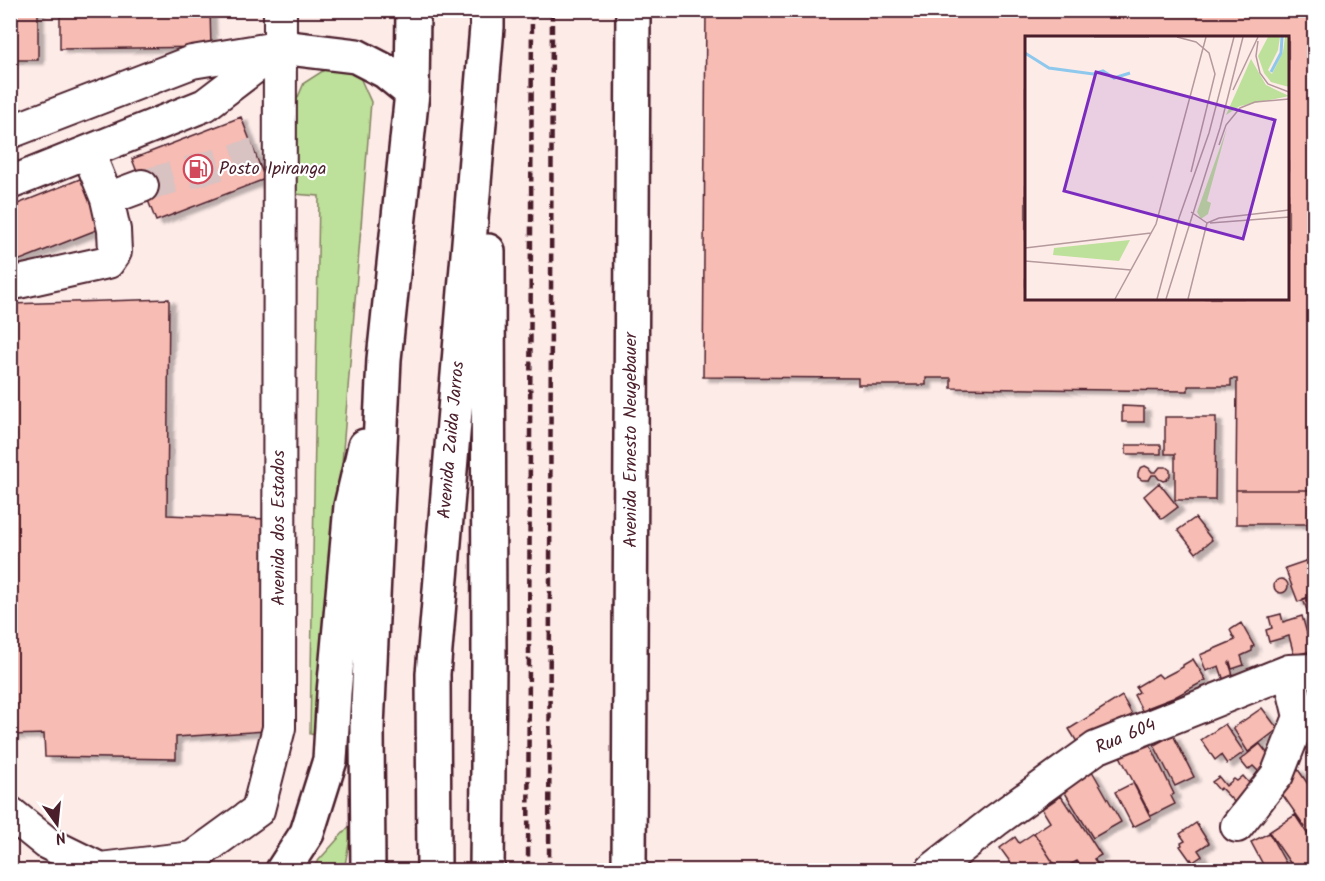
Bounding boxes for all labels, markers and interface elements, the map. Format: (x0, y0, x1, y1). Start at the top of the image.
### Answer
inset map (1025, 36, 1289, 300)
fuel station icon: Posto Ipiranga (182, 153, 214, 185)
place label: Posto Ipiranga (219, 155, 326, 184)
street label: Avenida Ernesto Neugebauer (617, 331, 646, 548)
street label: Avenida Zaida Jarros (431, 360, 473, 520)
street label: Avenida dos Estados (265, 450, 294, 606)
street label: Rua 604 (1091, 711, 1161, 763)
north arrow (27, 794, 87, 854)
text: N (52, 824, 69, 850)

